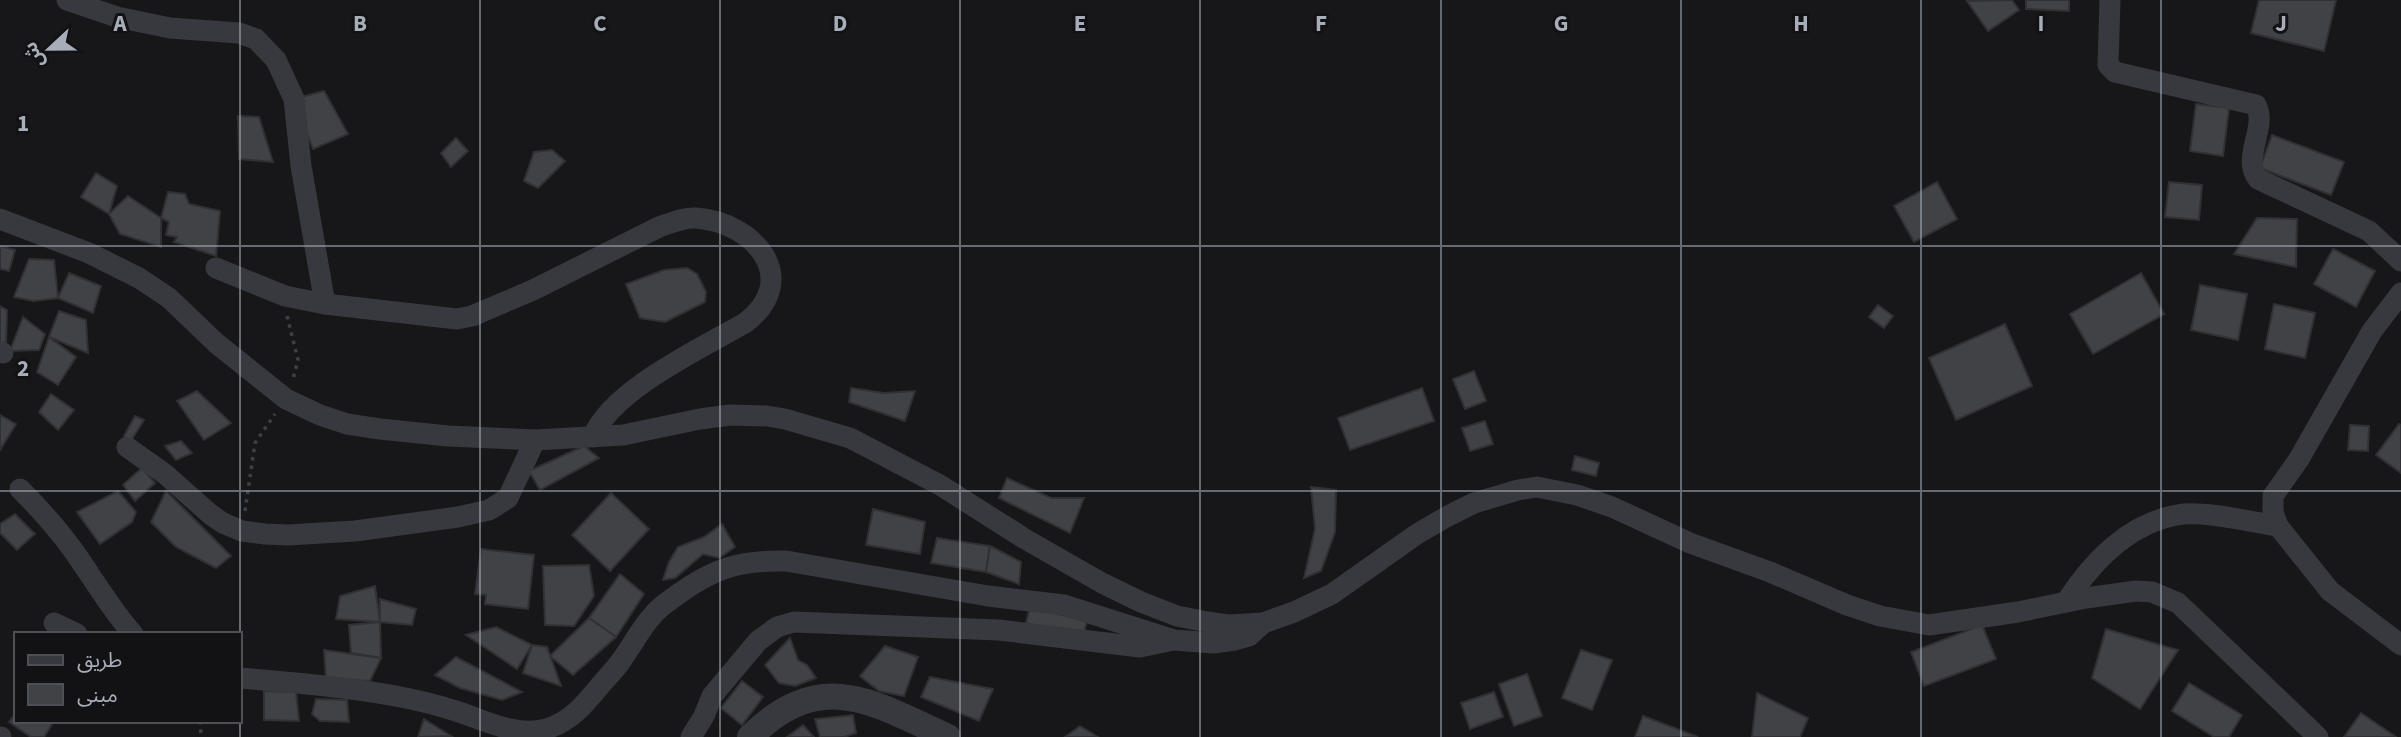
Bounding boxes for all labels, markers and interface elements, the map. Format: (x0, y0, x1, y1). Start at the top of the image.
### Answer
text: A (112, 7, 127, 40)
text: B (353, 7, 367, 40)
text: C (593, 7, 607, 40)
text: D (833, 7, 847, 40)
text: E (1074, 7, 1086, 40)
text: F (1315, 7, 1327, 40)
text: G (1554, 7, 1568, 40)
text: H (1793, 7, 1809, 40)
text: I (2038, 7, 2044, 40)
text: J (2275, 7, 2287, 40)
north arrow (14, 14, 84, 84)
text: ش (17, 38, 52, 72)
text: 1 (17, 107, 29, 140)
text: 2 (17, 352, 29, 385)
legend (14, 632, 242, 723)
text: طريق (77, 645, 122, 675)
text: مبنى (77, 680, 118, 710)

